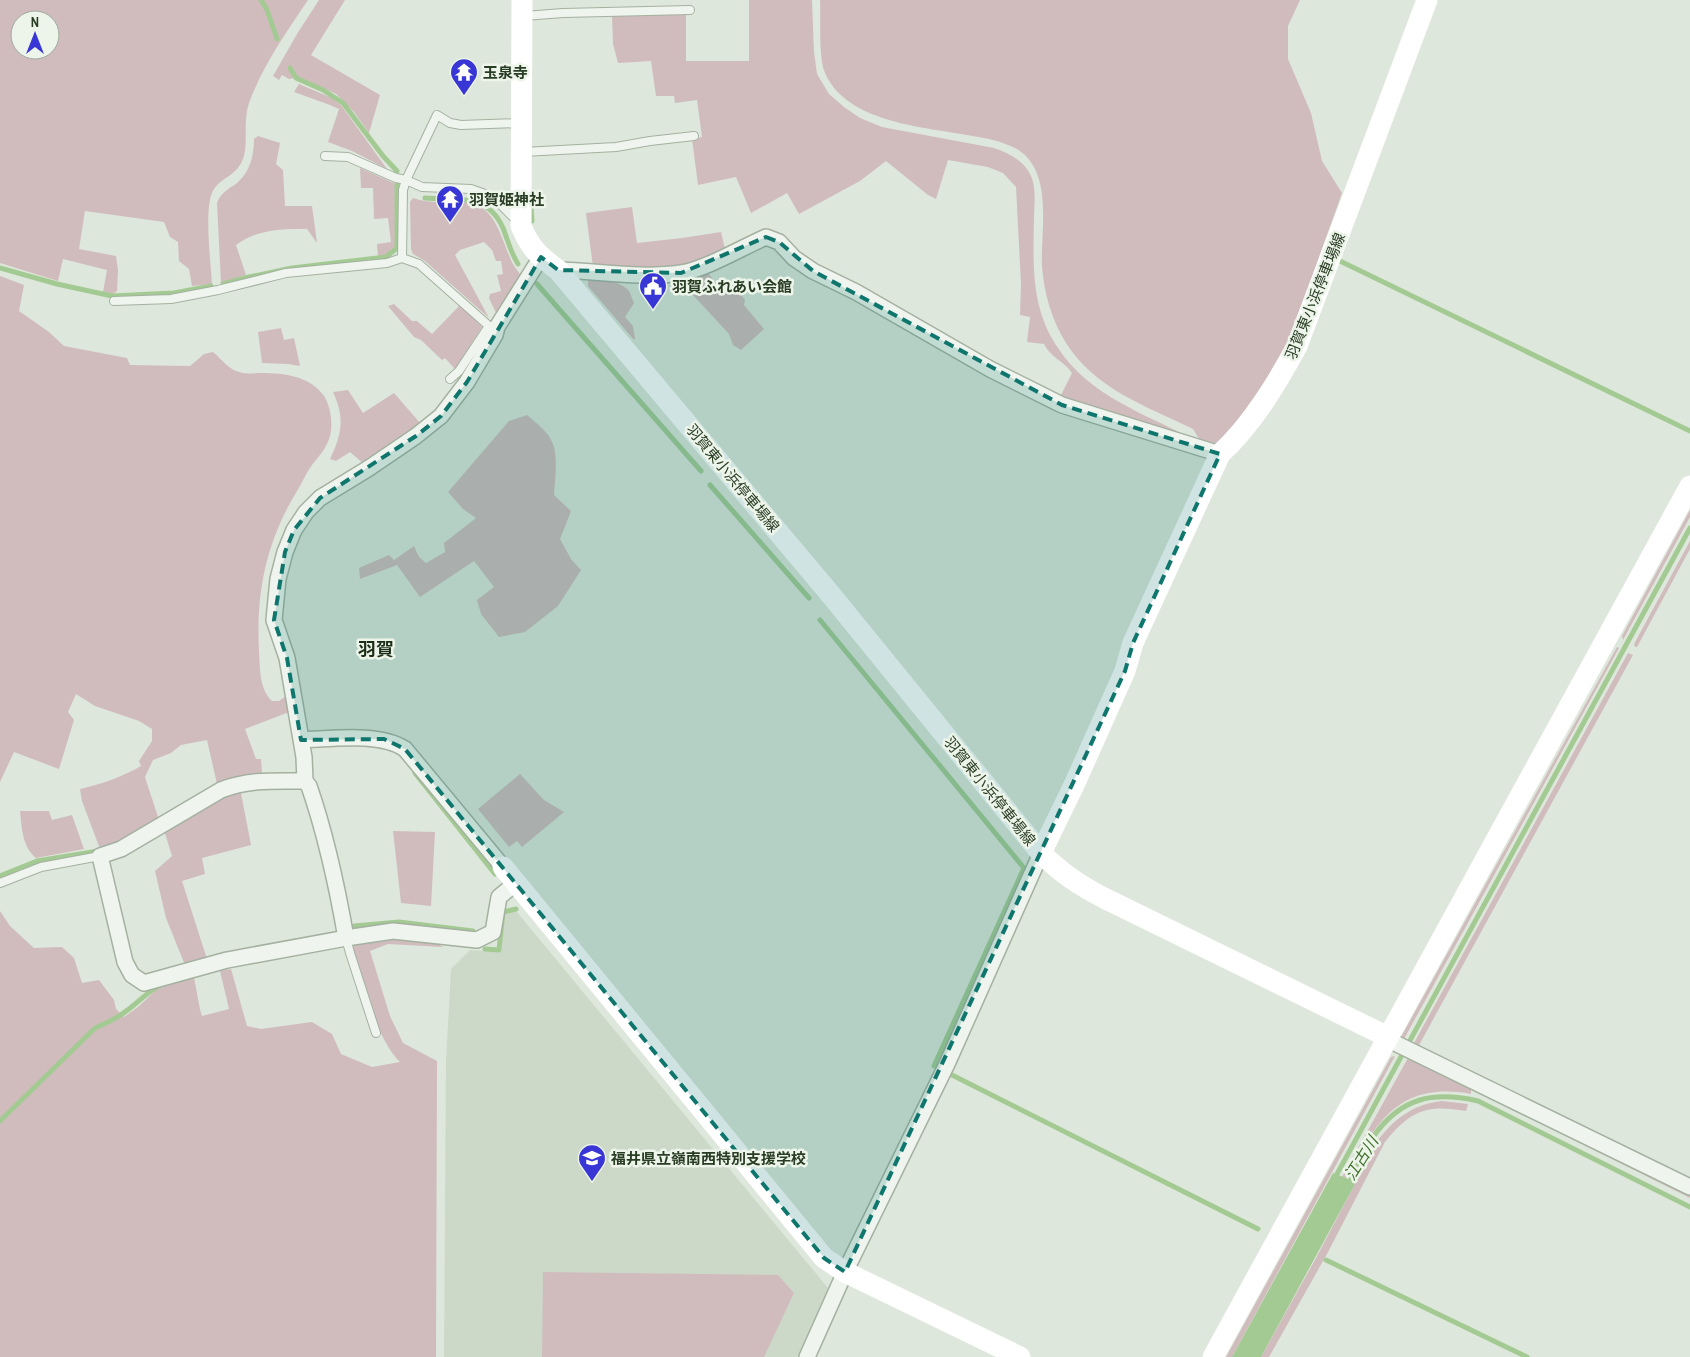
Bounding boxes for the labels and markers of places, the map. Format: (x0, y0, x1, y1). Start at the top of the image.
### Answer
temple icon: 玉泉寺 (449, 57, 479, 96)
place label: 玉泉寺 (483, 62, 528, 83)
temple icon: 羽賀姫神社 (435, 184, 465, 223)
place label: 羽賀姫神社 (469, 189, 544, 210)
public building icon: 羽賀ふれあい会館 (638, 271, 668, 310)
place label: 羽賀ふれあい会館 (672, 276, 792, 297)
school or university icon: 福井県立嶺南西特別支援学校 (577, 1143, 607, 1182)
place label: 福井県立嶺南西特別支援学校 (610, 1148, 806, 1169)

